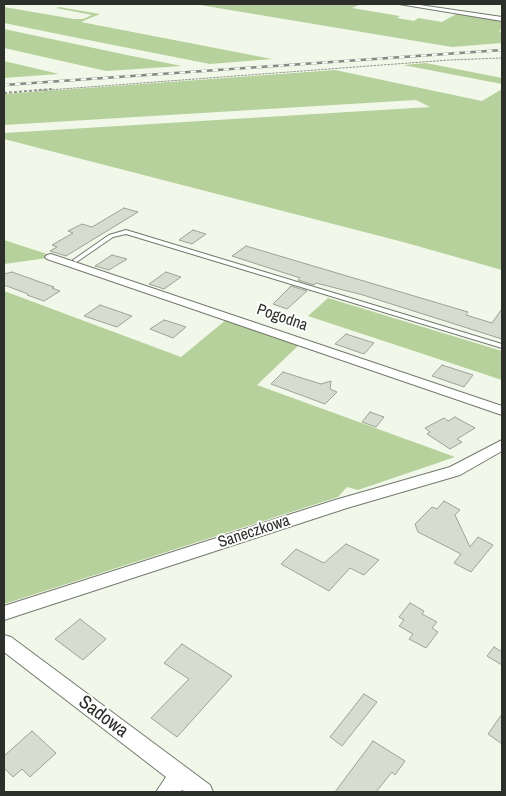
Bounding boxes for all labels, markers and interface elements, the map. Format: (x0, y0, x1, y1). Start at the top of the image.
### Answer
street label: Pogodna (254, 300, 310, 336)
street label: Saneczkowa (216, 511, 292, 553)
street label: Sadowa (74, 691, 132, 743)

